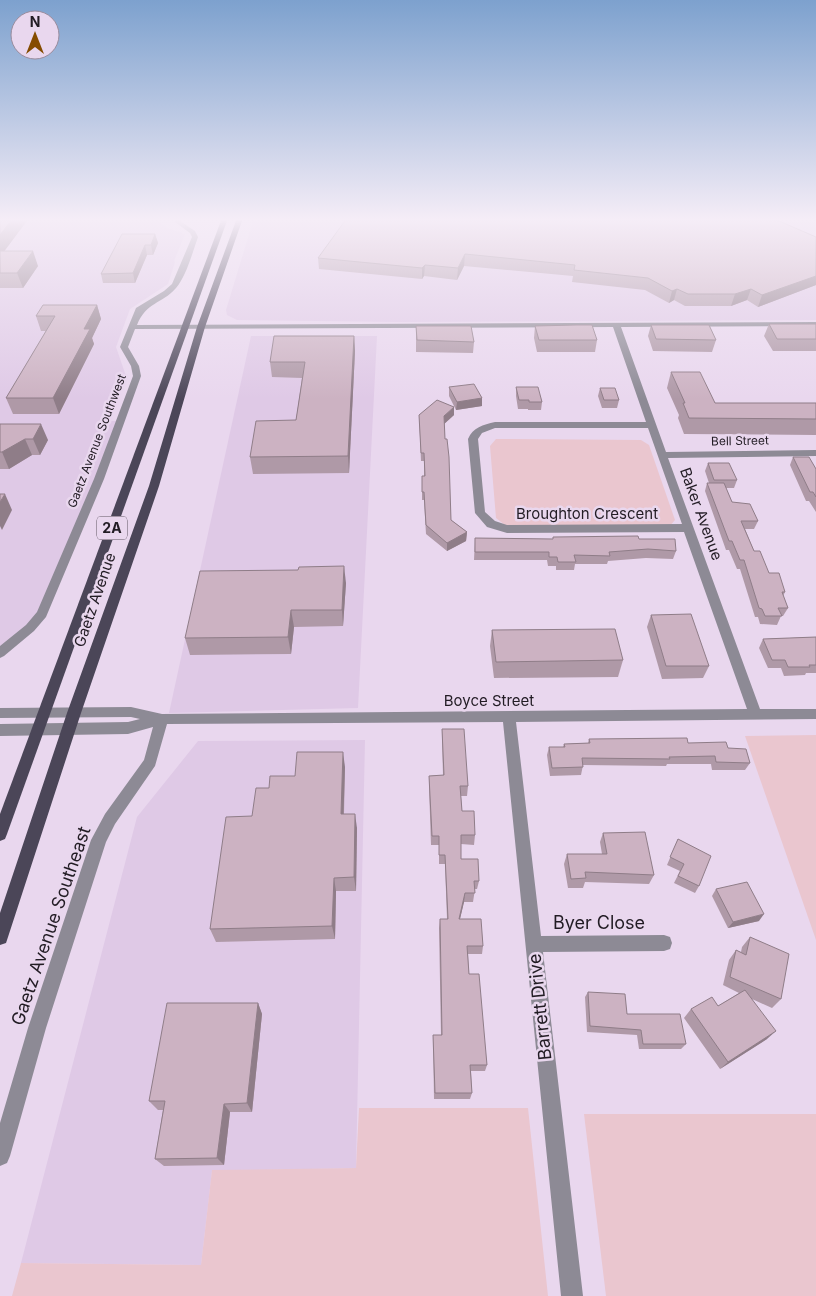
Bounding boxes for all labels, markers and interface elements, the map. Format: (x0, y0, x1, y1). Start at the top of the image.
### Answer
north arrow (10, 10, 60, 60)
text: N (30, 13, 40, 30)
street label: Gaetz Avenue Southwest (64, 372, 129, 510)
street label: Bell Street (711, 432, 769, 449)
street label: Baker Avenue (676, 465, 727, 563)
street label: Broughton Crescent (516, 504, 658, 523)
road number: 2A (97, 516, 127, 540)
street label: Gaetz Avenue (70, 550, 120, 649)
street label: Boyce Street (444, 691, 534, 710)
street label: Gaetz Avenue Southeast (7, 824, 94, 1028)
street label: Byer Close (553, 912, 645, 933)
street label: Barrett Drive (523, 953, 556, 1061)

